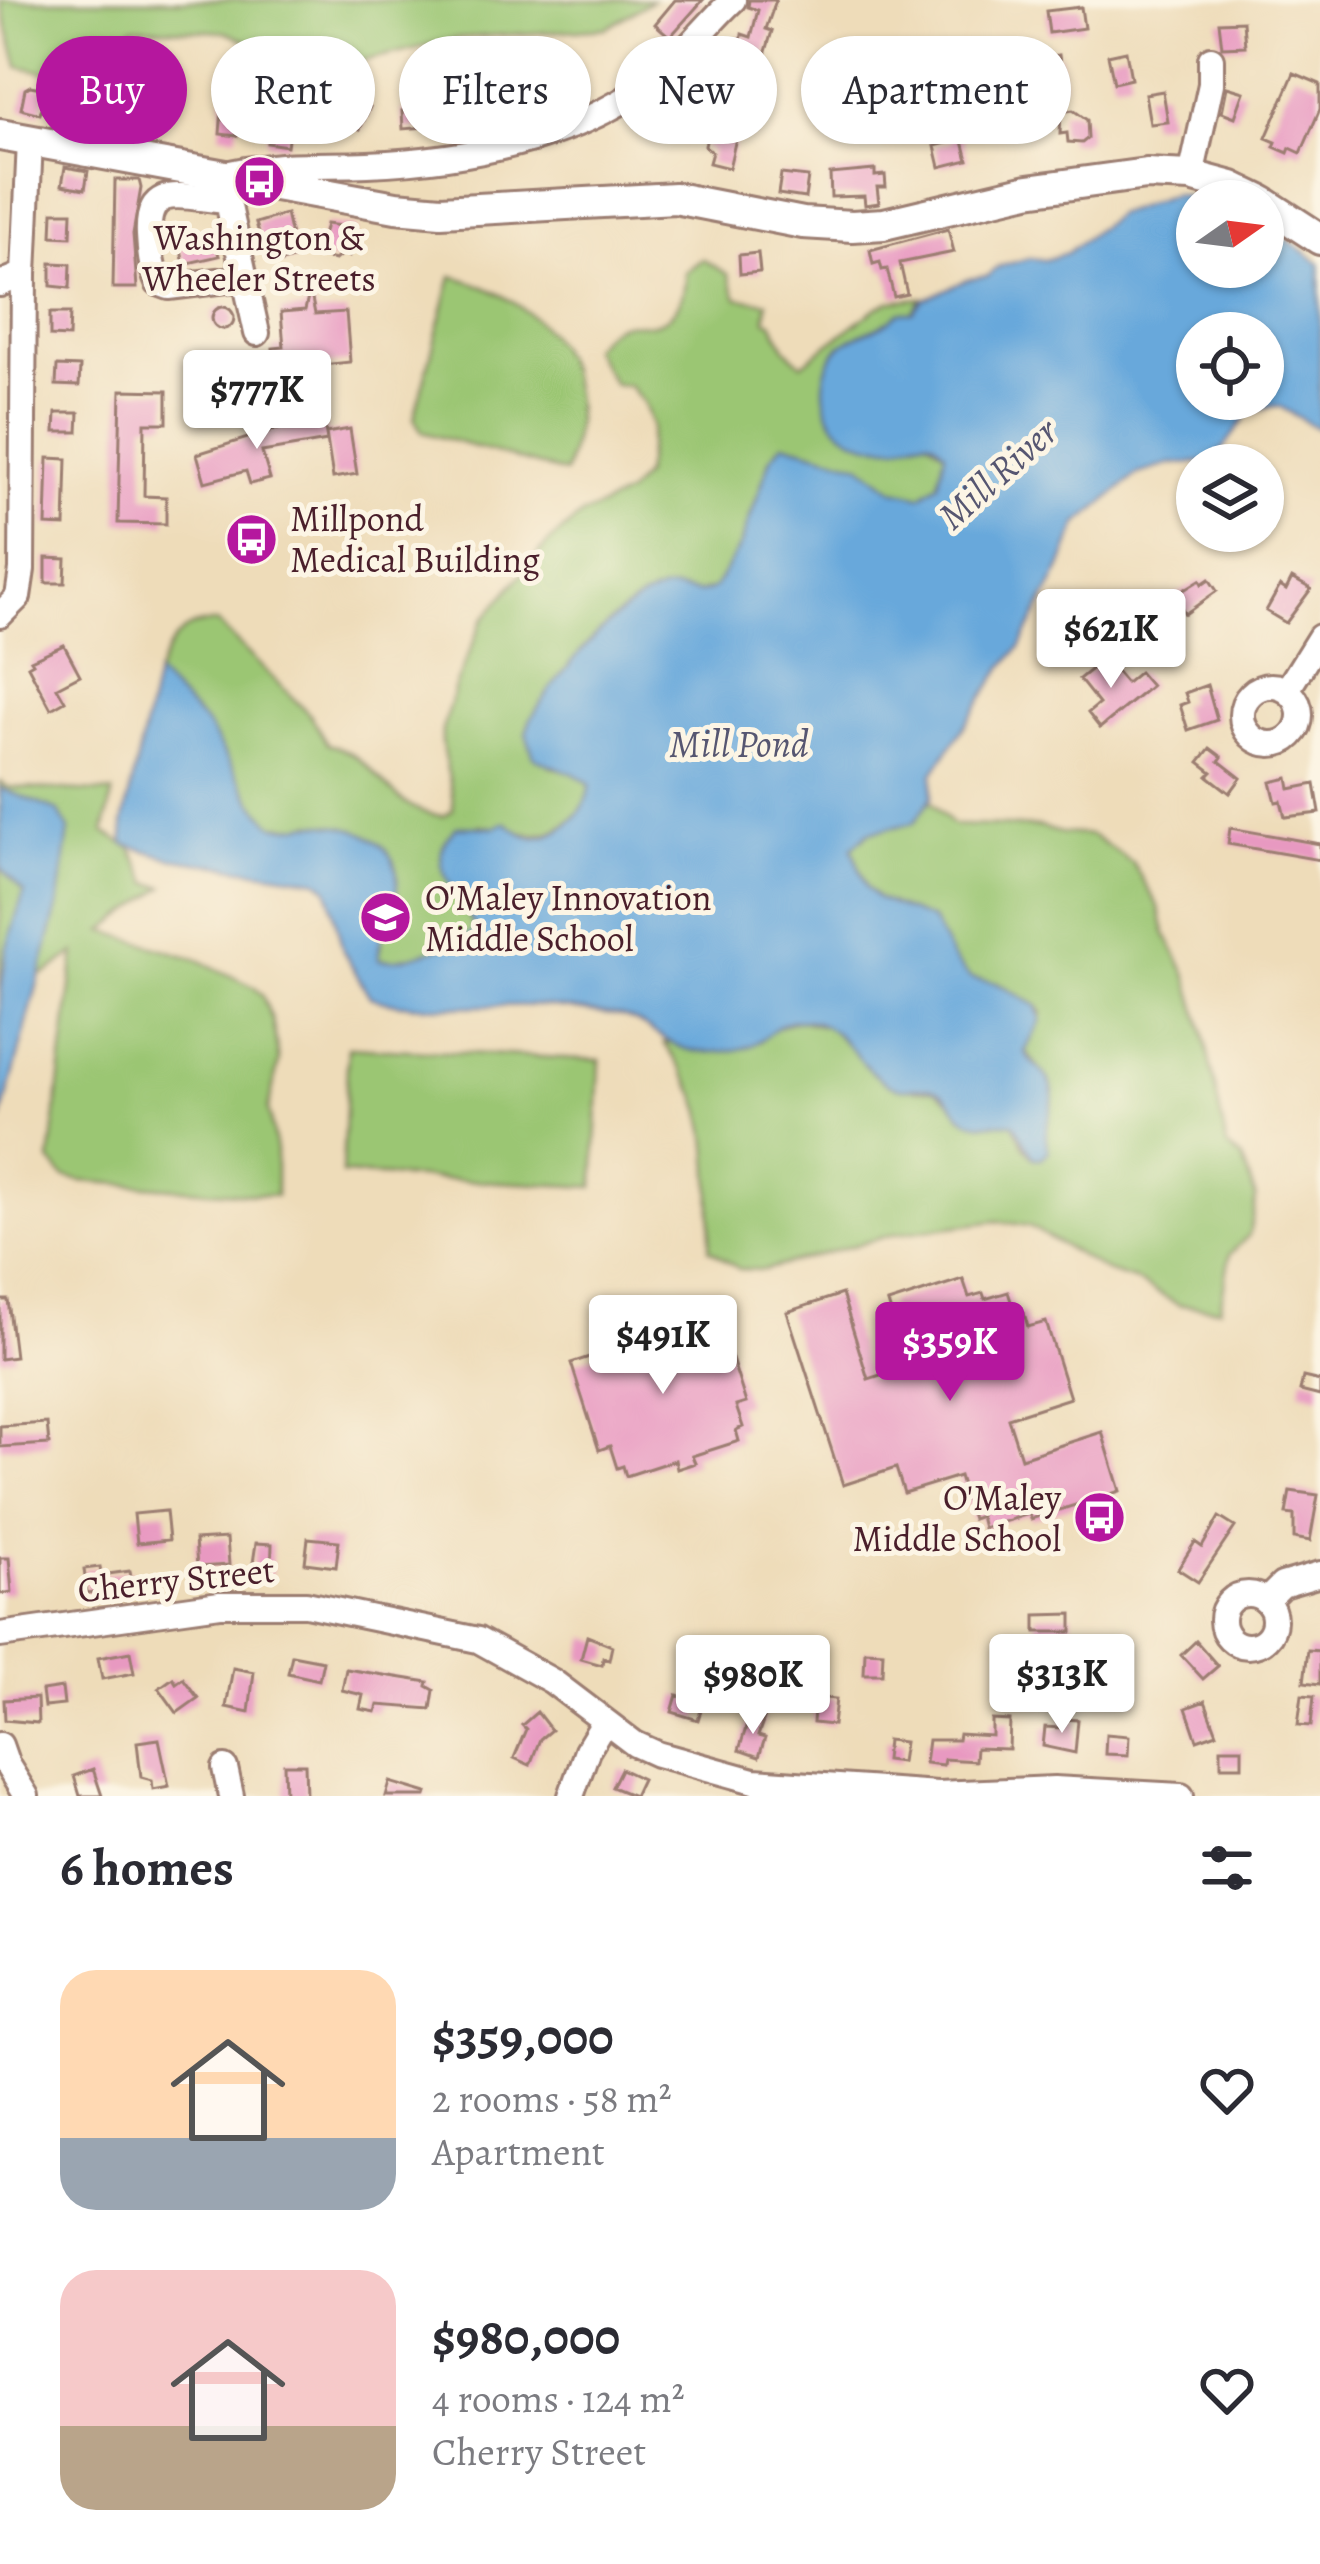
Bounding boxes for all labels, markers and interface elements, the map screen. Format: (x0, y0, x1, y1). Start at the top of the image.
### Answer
chip: Buy (36, 36, 187, 144)
chip: Rent (211, 36, 375, 144)
chip: Filters (399, 36, 591, 144)
chip: New (615, 36, 777, 144)
chip: Apartment (801, 36, 1071, 144)
bus stop icon: Washington & Wheeler Streets (231, 153, 287, 209)
north arrow (1176, 180, 1284, 288)
map controls (1176, 180, 1284, 552)
place label: Washington & Wheeler Streets (141, 213, 376, 303)
button: locate (1176, 312, 1284, 420)
pin: $777K (173, 350, 341, 452)
text: $777K (210, 362, 304, 415)
water label: Mill River (926, 405, 1070, 541)
button: layers (1176, 444, 1284, 552)
place label: Millpond Medical Building (290, 494, 540, 584)
bus stop icon: Millpond Medical Building (223, 511, 279, 567)
pin: $621K (1027, 589, 1195, 691)
text: $621K (1064, 601, 1158, 654)
water label: Mill Pond (669, 717, 809, 770)
place label: O'Maley Innovation Middle School (425, 873, 712, 963)
school or university icon: O'Maley Innovation Middle School (358, 890, 414, 946)
pin: $491K (579, 1295, 747, 1397)
pin: $359K (866, 1302, 1034, 1404)
text: $491K (616, 1307, 710, 1360)
text: $359K (902, 1314, 998, 1367)
place label: O'Maley Middle School (853, 1473, 1062, 1563)
bus stop icon: O'Maley Middle School (1072, 1490, 1128, 1546)
street label: Cherry Street (75, 1545, 277, 1614)
pin: $313K (978, 1634, 1146, 1736)
pin: $980K (669, 1635, 837, 1737)
text: $313K (1016, 1646, 1108, 1699)
text: $980K (703, 1647, 803, 1700)
text: 6 homes (60, 1833, 234, 1903)
icon: filters (1194, 1835, 1260, 1901)
text: $359,000 (432, 2002, 614, 2072)
icon: home (156, 2018, 300, 2162)
icon: heart (1194, 2057, 1260, 2123)
text: 2 rooms · 58 m² (432, 2072, 672, 2125)
text: Apartment (432, 2125, 605, 2178)
text: $980,000 (432, 2302, 620, 2372)
icon: home (156, 2318, 300, 2462)
icon: heart (1194, 2357, 1260, 2423)
text: 4 rooms · 124 m² (432, 2372, 685, 2425)
text: Cherry Street (432, 2425, 646, 2478)

